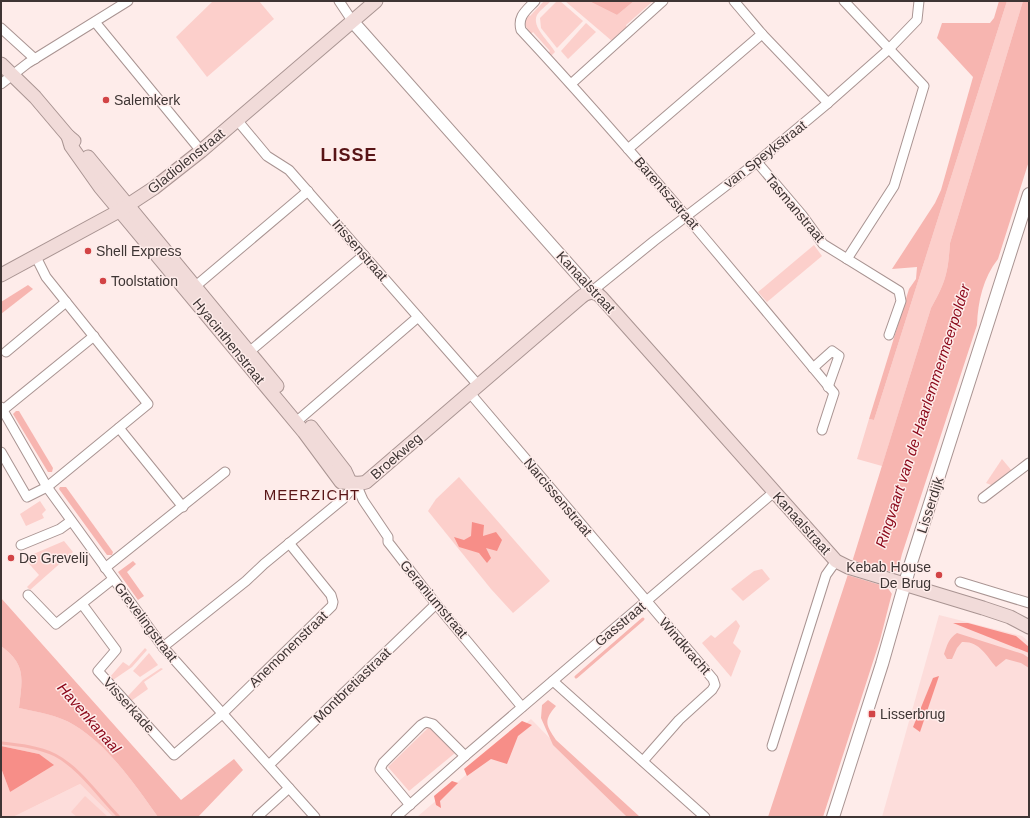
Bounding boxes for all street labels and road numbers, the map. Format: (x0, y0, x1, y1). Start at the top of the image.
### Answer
street label: van Speykstraat (721, 117, 810, 191)
street label: Gladiolenstraat (144, 125, 228, 197)
street label: Barentszstraat (631, 154, 703, 232)
street label: Tasmanstraat (762, 171, 828, 245)
street label: Irissenstraat (329, 216, 391, 284)
street label: Kanaalstraat (553, 248, 619, 316)
street label: Hyacinthenstraat (190, 295, 268, 387)
street label: Broekweg (367, 430, 425, 482)
street label: Narcissenstraat (521, 455, 595, 539)
street label: Lisserdijk (913, 474, 947, 535)
street label: Kanaalstraat (770, 488, 834, 558)
street label: Geraniumstraat (397, 557, 471, 641)
street label: Grevelingstraat (111, 579, 181, 665)
street label: Gasstraat (592, 598, 648, 650)
street label: Anemonenstraat (245, 607, 331, 690)
street label: Windkracht (656, 614, 714, 678)
street label: Montbretiastraat (310, 644, 394, 726)
street label: Visserkade (100, 674, 158, 736)

